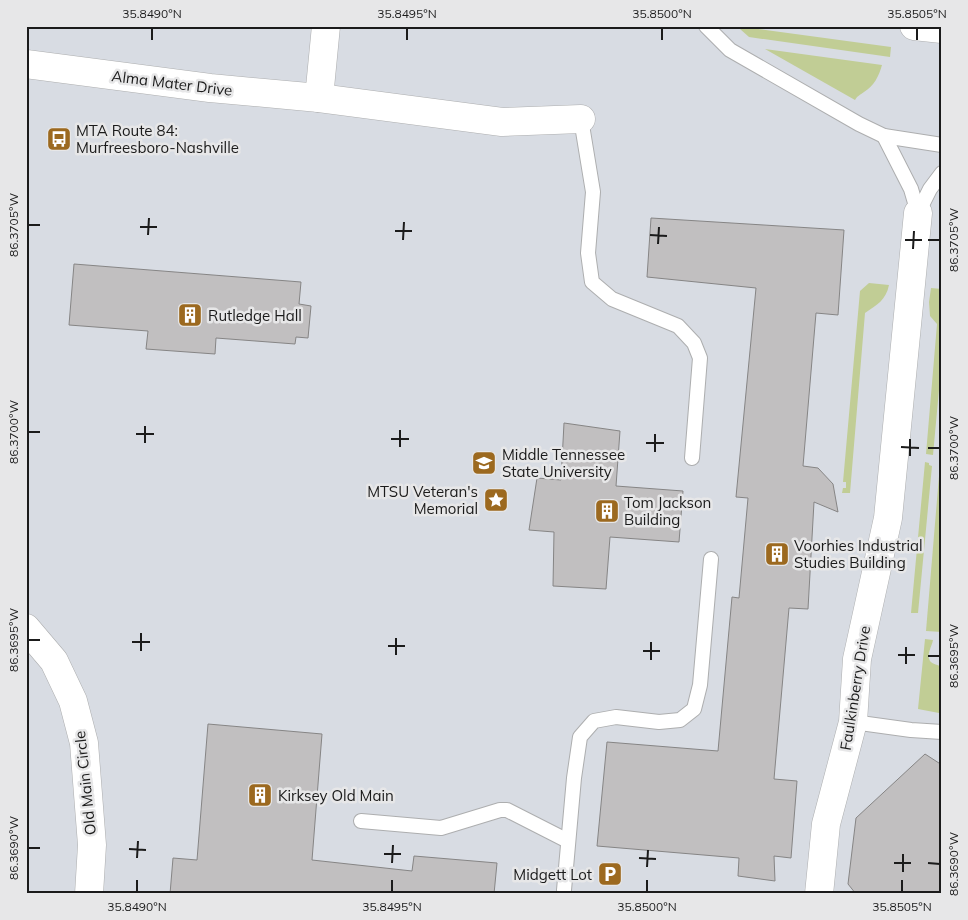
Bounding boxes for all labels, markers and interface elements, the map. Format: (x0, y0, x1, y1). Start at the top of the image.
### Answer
text: 35.8490°N (122, 6, 182, 21)
text: 35.8495°N (377, 6, 437, 21)
text: 35.8500°N (632, 6, 692, 21)
text: 35.8505°N (887, 6, 947, 21)
street label: Alma Mater Drive (111, 66, 233, 100)
place label: MTA Route 84: Murfreesboro-Nashville (76, 121, 239, 157)
bus stop icon: MTA Route 84: Murfreesboro-Nashville (46, 126, 72, 152)
text: 86.3705°W (6, 193, 21, 257)
text: 86.3705°W (946, 208, 961, 272)
building icon: Rutledge Hall (177, 302, 203, 328)
place label: Rutledge Hall (208, 306, 302, 325)
text: 86.3700°W (6, 400, 21, 464)
text: 86.3700°W (946, 416, 961, 480)
place label: Middle Tennessee State University (502, 445, 625, 481)
school or university icon: Middle Tennessee State University (471, 450, 497, 476)
place label: MTSU Veteran's Memorial (367, 482, 478, 518)
place icon: MTSU Veteran's Memorial (483, 487, 509, 513)
place label: Tom Jackson Building (624, 493, 711, 529)
building icon: Tom Jackson Building (594, 498, 620, 524)
place label: Voorhies Industrial Studies Building (794, 536, 923, 572)
building icon: Voorhies Industrial Studies Building (764, 541, 790, 567)
text: 86.3695°W (6, 608, 21, 672)
street label: Faulkinberry Drive (836, 624, 874, 752)
text: 86.3695°W (946, 624, 961, 688)
street label: Old Main Circle (70, 730, 100, 836)
building icon: Kirksey Old Main (247, 782, 273, 808)
place label: Kirksey Old Main (278, 786, 394, 805)
text: 86.3690°W (6, 816, 21, 880)
text: 86.3690°W (946, 832, 961, 896)
parking icon: Midgett Lot (597, 861, 623, 887)
place label: Midgett Lot (513, 865, 592, 884)
text: 35.8490°N (107, 899, 167, 914)
text: 35.8495°N (362, 899, 422, 914)
text: 35.8500°N (617, 899, 677, 914)
text: 35.8505°N (872, 899, 932, 914)

